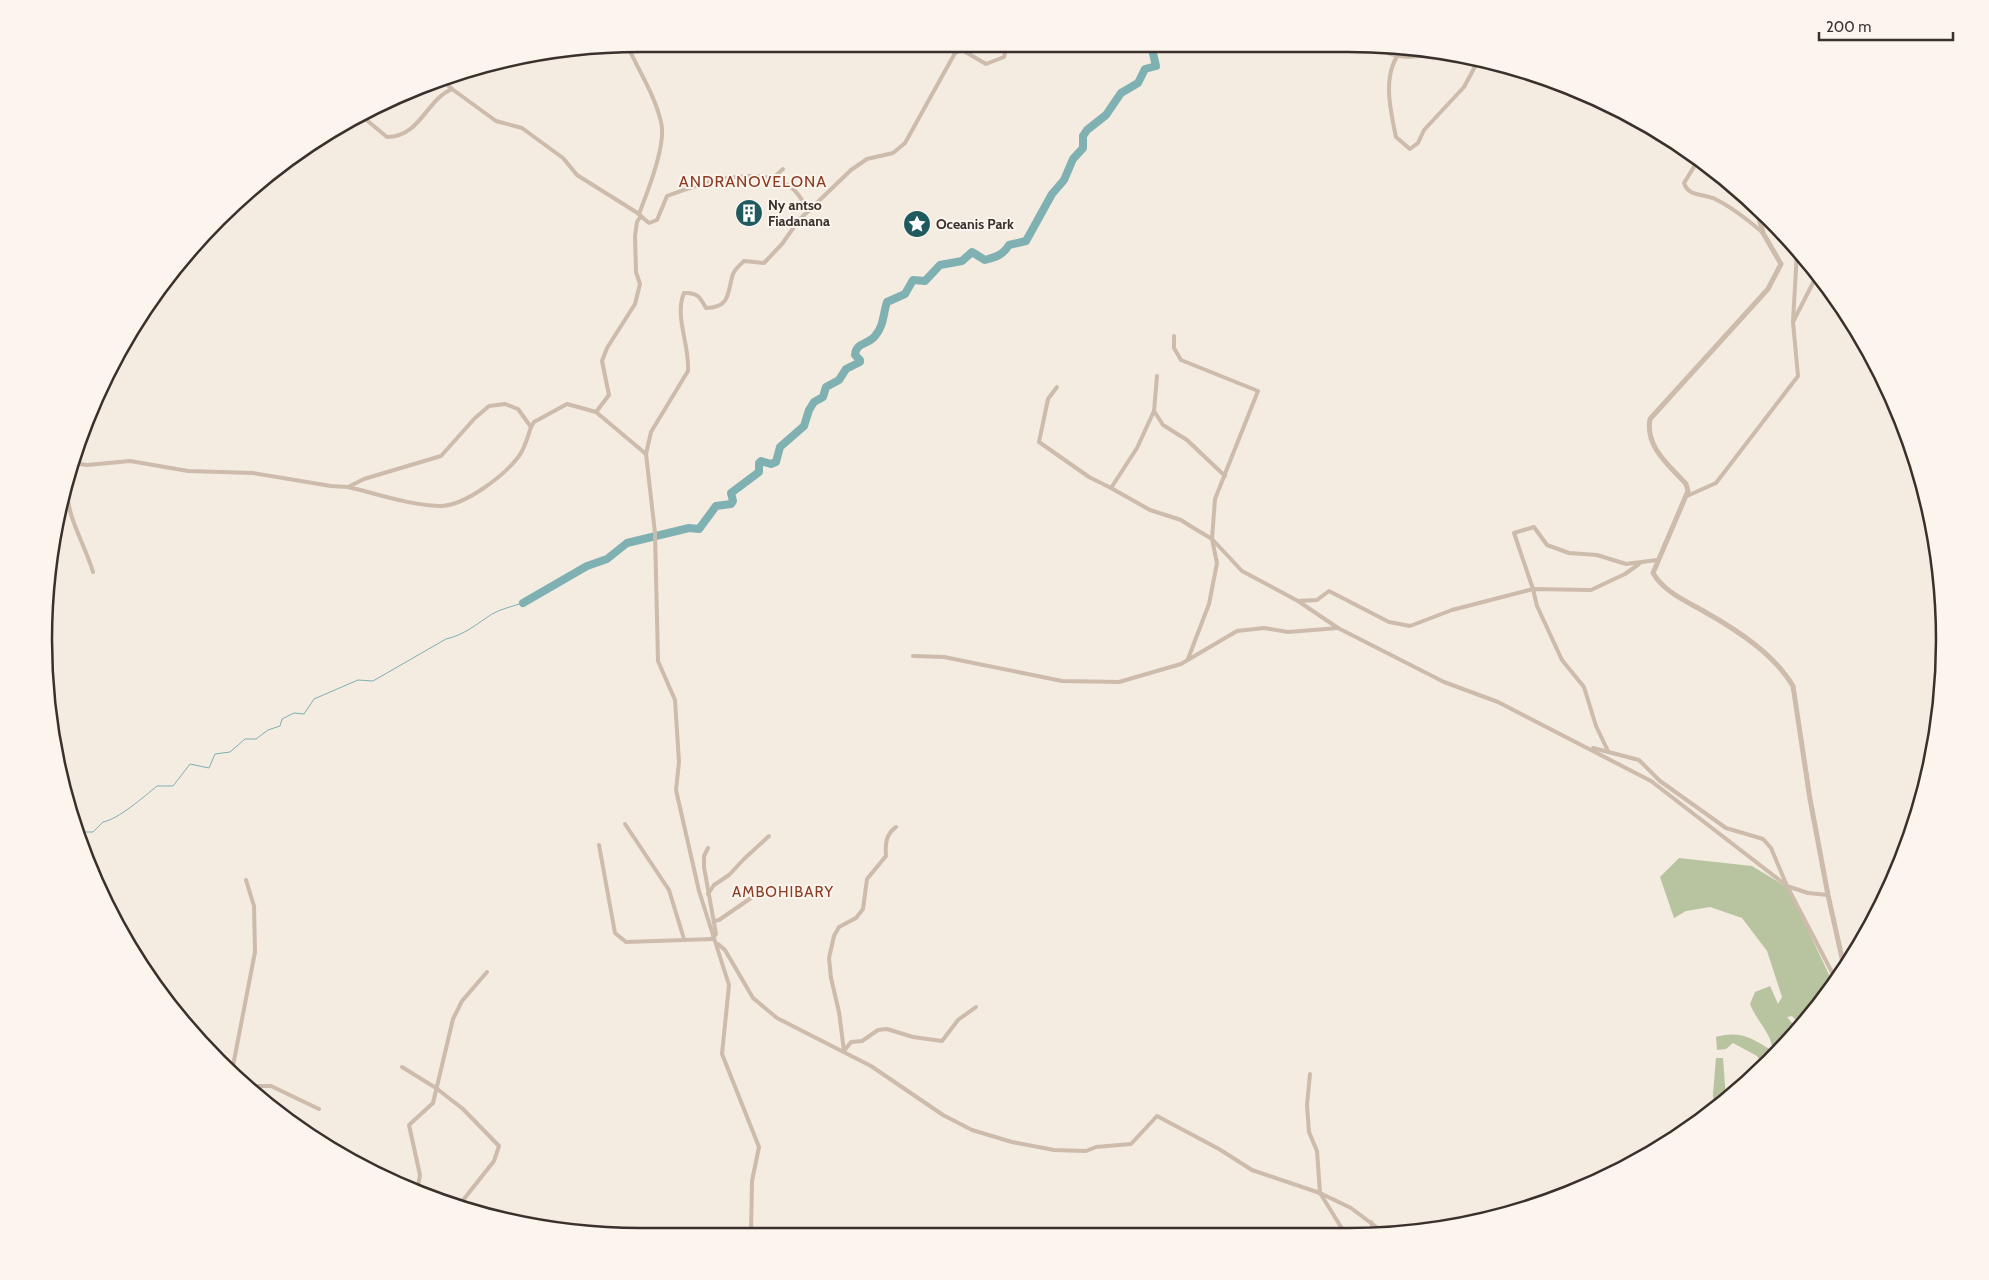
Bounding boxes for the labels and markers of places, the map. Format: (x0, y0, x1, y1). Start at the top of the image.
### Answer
place label: Ny antso Fiadanana (768, 196, 830, 230)
building icon: Ny antso Fiadanana (734, 198, 764, 228)
place icon: Oceanis Park (902, 209, 932, 239)
place label: Oceanis Park (936, 215, 1014, 233)

